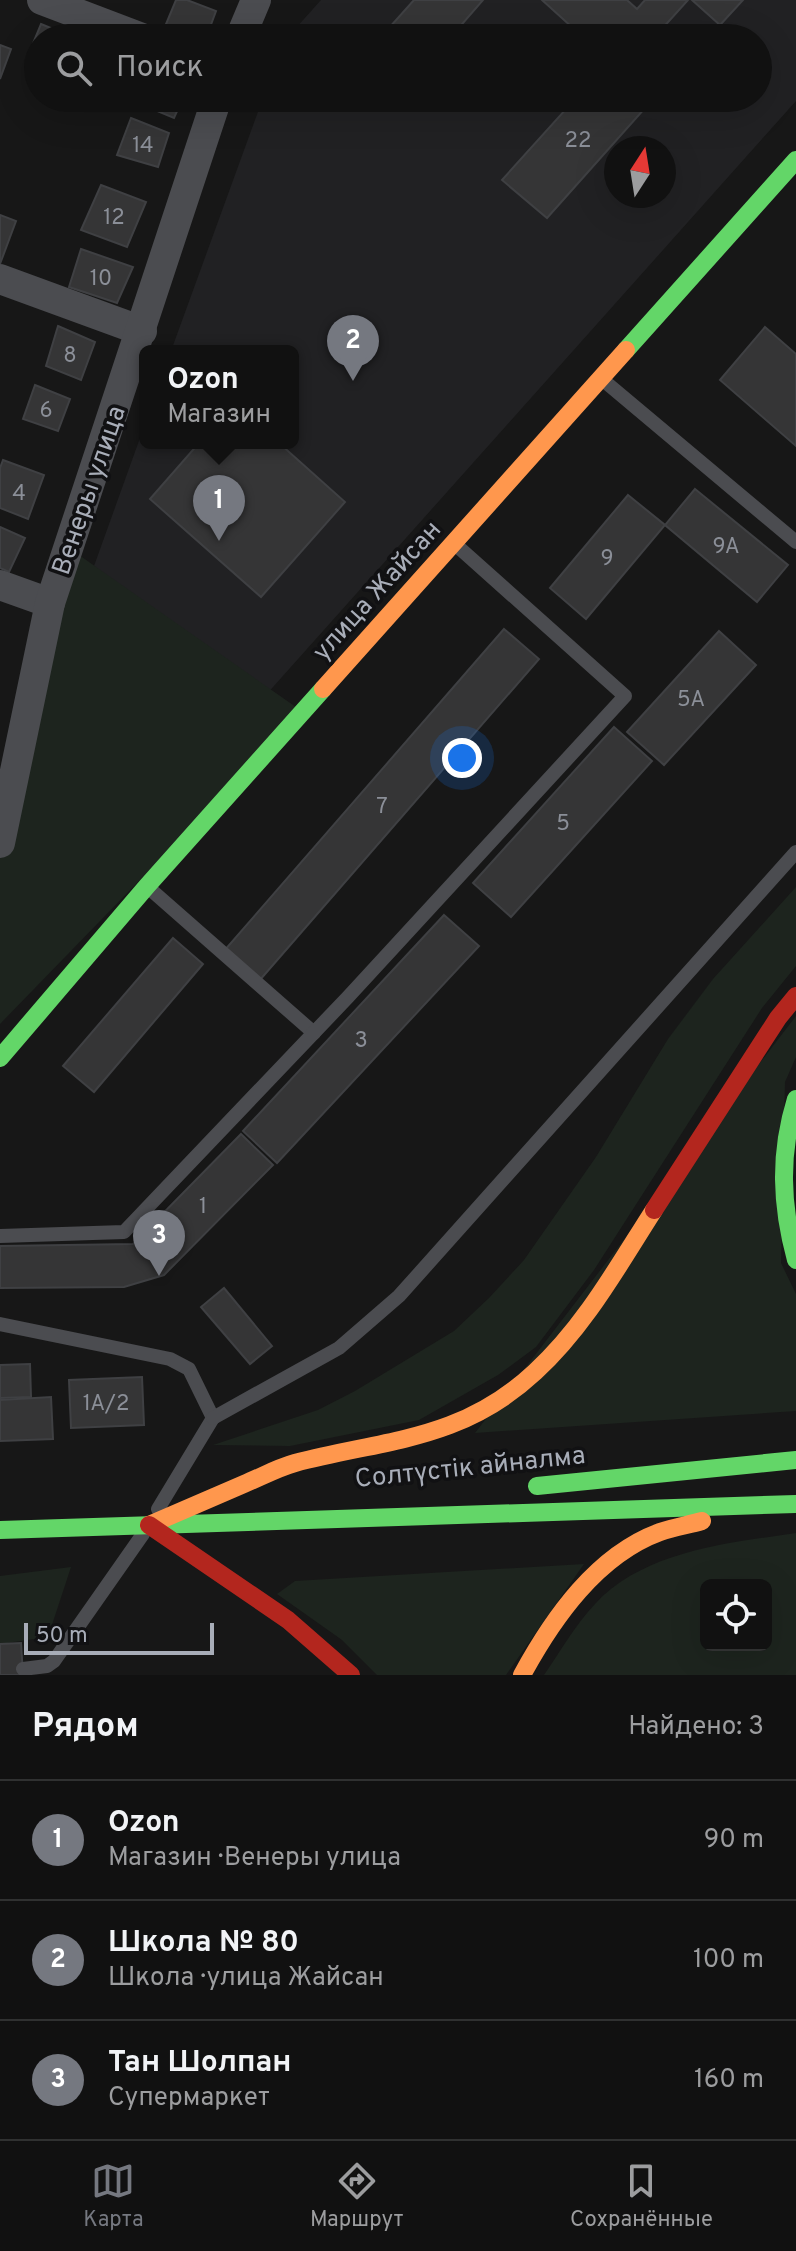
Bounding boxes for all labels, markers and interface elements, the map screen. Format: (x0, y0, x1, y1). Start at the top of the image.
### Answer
search box (24, 24, 772, 112)
icon: search (52, 46, 96, 90)
text: Поиск (116, 50, 204, 87)
house number: 22 (565, 128, 591, 155)
house number: 14 (132, 133, 154, 160)
north arrow (604, 136, 676, 208)
house number: 12 (103, 205, 125, 232)
house number: 10 (90, 266, 112, 293)
pin: 2 (327, 315, 379, 381)
house number: 8 (63, 343, 77, 370)
popup (139, 345, 299, 449)
text: Ozon (167, 362, 239, 399)
house number: 6 (39, 398, 53, 425)
text: Магазин (167, 399, 271, 432)
street label: Венеры улица (46, 402, 135, 580)
pin: 1 (193, 475, 245, 541)
house number: 4 (12, 481, 26, 508)
street label: улица Жайсан (306, 515, 449, 669)
house number: 9А (712, 534, 740, 561)
house number: 9 (600, 546, 614, 573)
house number: 5А (677, 687, 705, 714)
your location (442, 738, 482, 778)
house number: 7 (376, 794, 388, 821)
house number: 5 (556, 811, 570, 838)
house number: 3 (354, 1028, 368, 1055)
house number: 1 (199, 1194, 207, 1221)
pin: 3 (133, 1210, 185, 1276)
house number: 1А/2 (83, 1391, 129, 1418)
street label: Солтүстік айналма (353, 1440, 587, 1497)
map controls (700, 1579, 772, 1651)
button: locate (700, 1579, 772, 1651)
scale bar (24, 1619, 214, 1655)
text: 50 m (36, 1623, 88, 1650)
text: Рядом (32, 1706, 139, 1749)
text: Найдено: 3 (628, 1711, 764, 1744)
text: Ozon (108, 1805, 180, 1842)
text: 1 (53, 1824, 63, 1857)
text: 90 m (704, 1824, 764, 1857)
text: Магазин · Венеры улица (108, 1842, 401, 1875)
text: Школа № 80 (108, 1925, 299, 1962)
text: 2 (50, 1944, 66, 1977)
text: 100 m (693, 1944, 764, 1977)
text: Школа · улица Жайсан (108, 1962, 384, 1995)
text: Тан Шолпан (108, 2045, 291, 2082)
text: 3 (50, 2064, 66, 2097)
text: 160 m (694, 2064, 764, 2097)
text: Супермаркет (108, 2082, 270, 2115)
tab: Карта (83, 2159, 144, 2234)
tab: Маршрут (310, 2159, 404, 2234)
tab: Сохранённые (570, 2159, 713, 2234)

